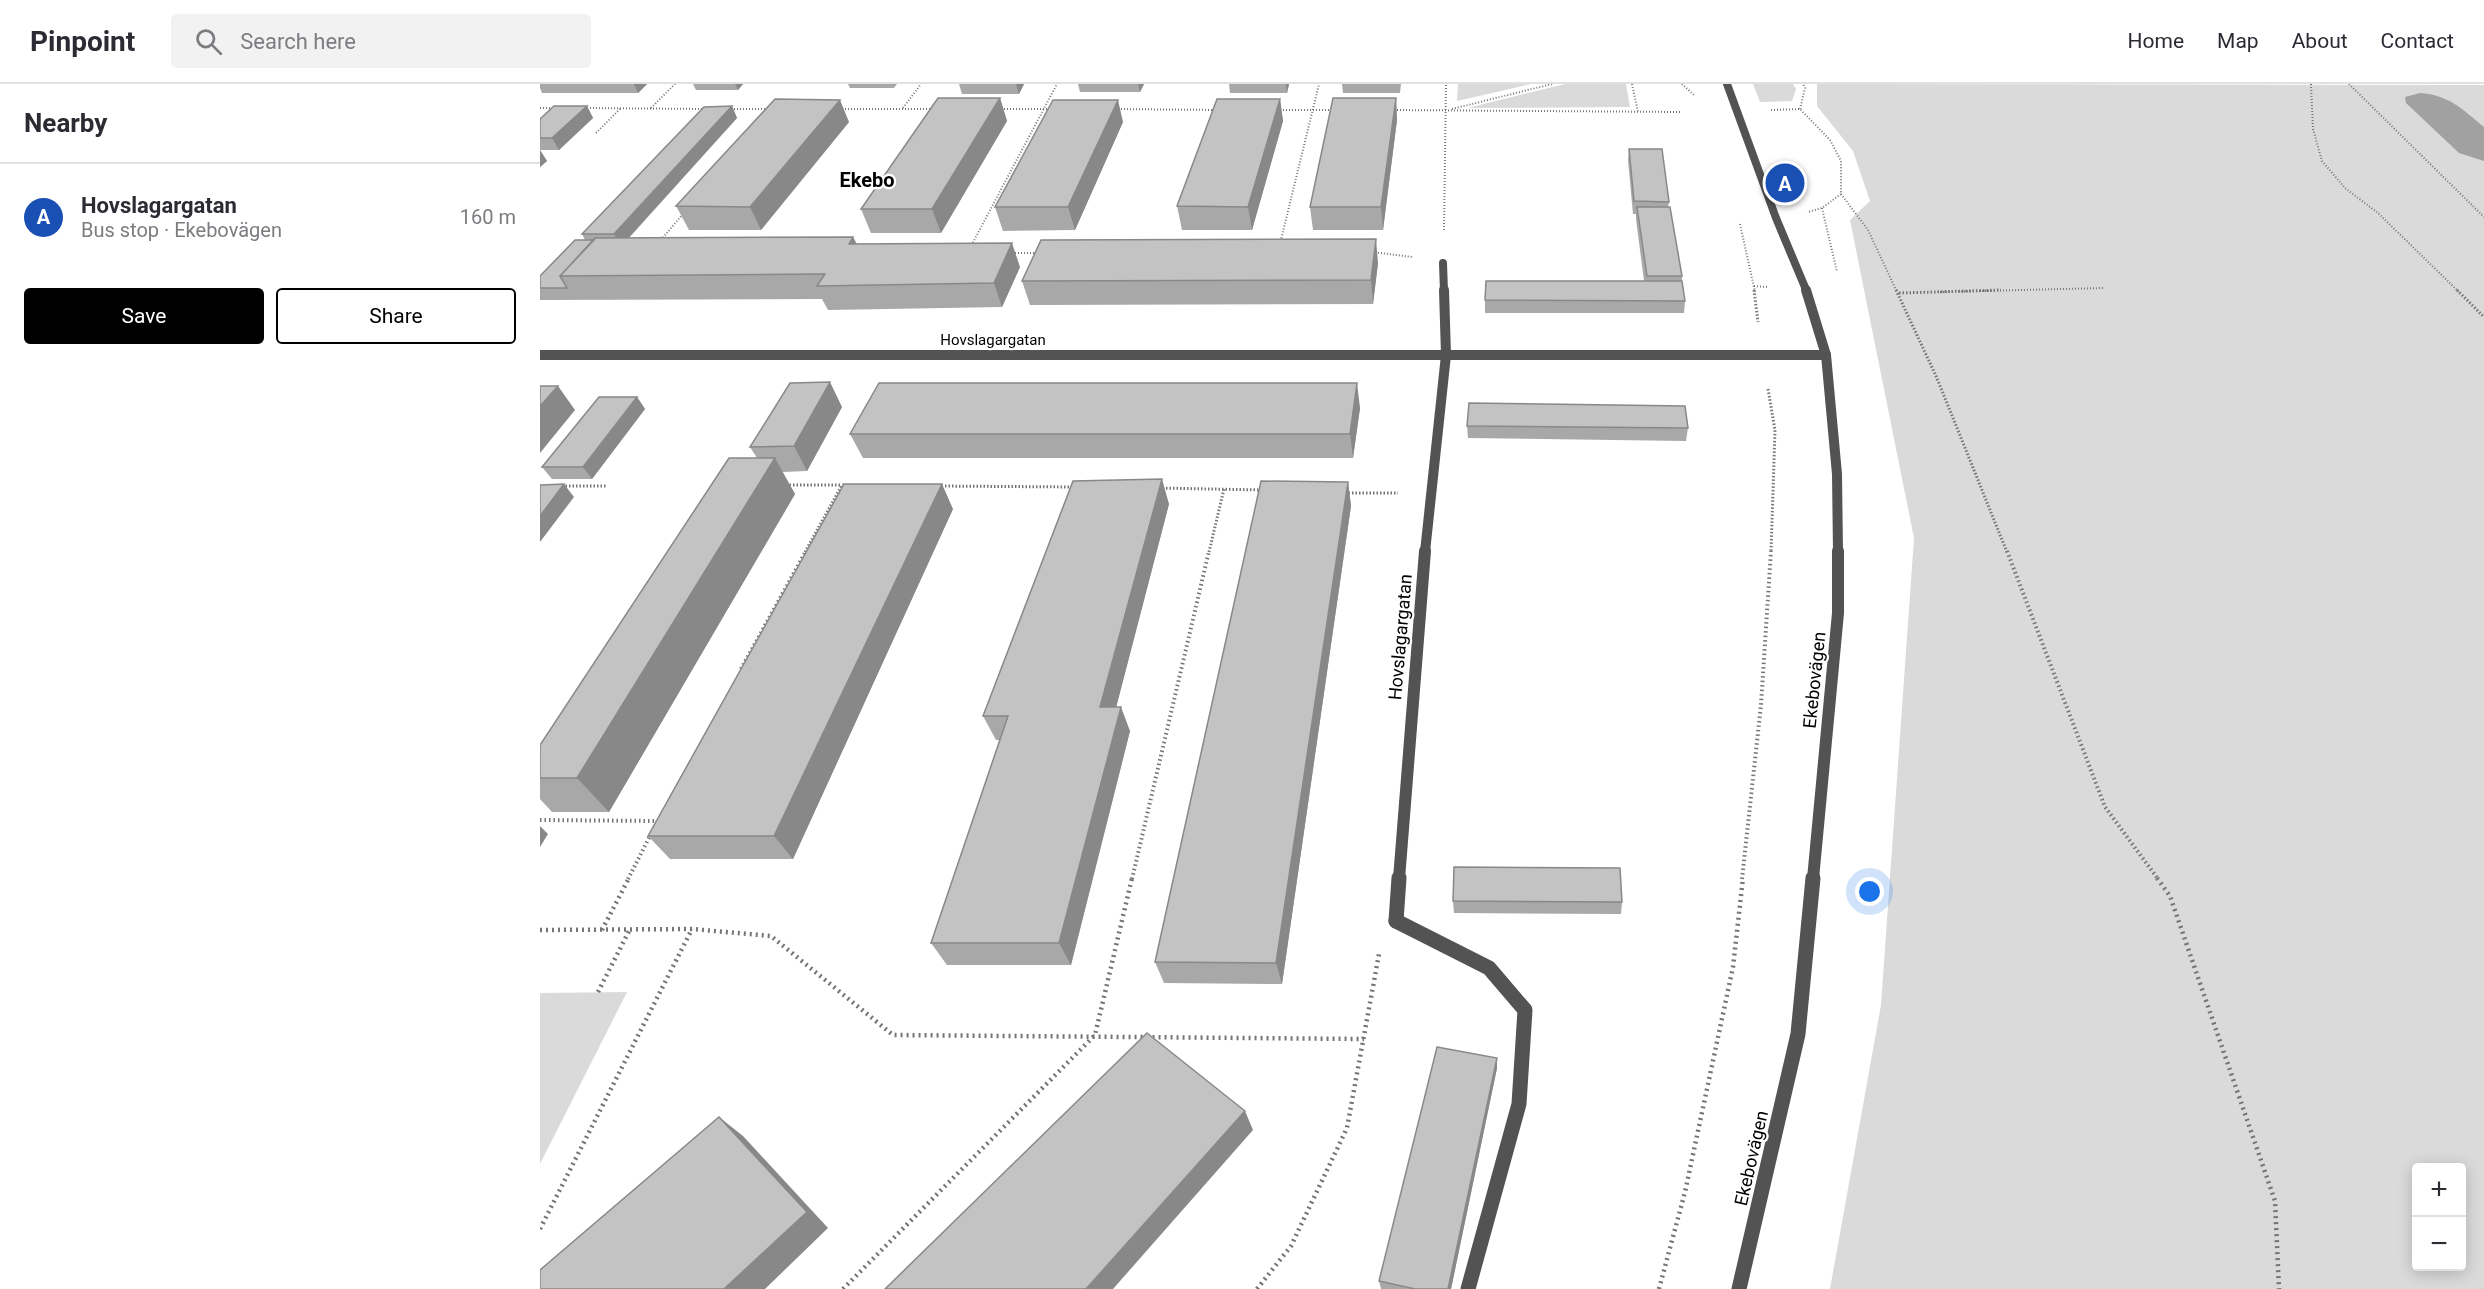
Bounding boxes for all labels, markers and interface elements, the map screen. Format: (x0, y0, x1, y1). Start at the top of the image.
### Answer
search box (171, 14, 591, 68)
text: Pinpoint (30, 25, 135, 58)
icon: search (192, 25, 225, 58)
text: Search here (240, 29, 356, 54)
text: Home (2128, 29, 2184, 53)
text: Map (2217, 29, 2259, 53)
text: About (2292, 29, 2348, 53)
text: Contact (2381, 29, 2454, 53)
text: Nearby (24, 108, 107, 138)
pin: A (1766, 160, 1804, 206)
district label: Ekebo (839, 168, 895, 192)
text: Hovslagargatan (81, 193, 237, 218)
text: A (37, 205, 50, 229)
text: 160 m (460, 205, 516, 229)
text: Bus stop · Ekebovägen (81, 218, 282, 242)
button: Save (24, 288, 264, 344)
button: Share (276, 288, 516, 344)
street label: Hovslagargatan (940, 331, 1046, 349)
street label: Hovslagargatan (1384, 573, 1416, 701)
street label: Ekebovägen (1798, 631, 1830, 729)
your location (1855, 877, 1884, 906)
street label: Ekebovägen (1730, 1108, 1772, 1208)
map controls (2412, 1163, 2466, 1271)
button: + (2412, 1163, 2466, 1217)
button: − (2412, 1217, 2466, 1271)

